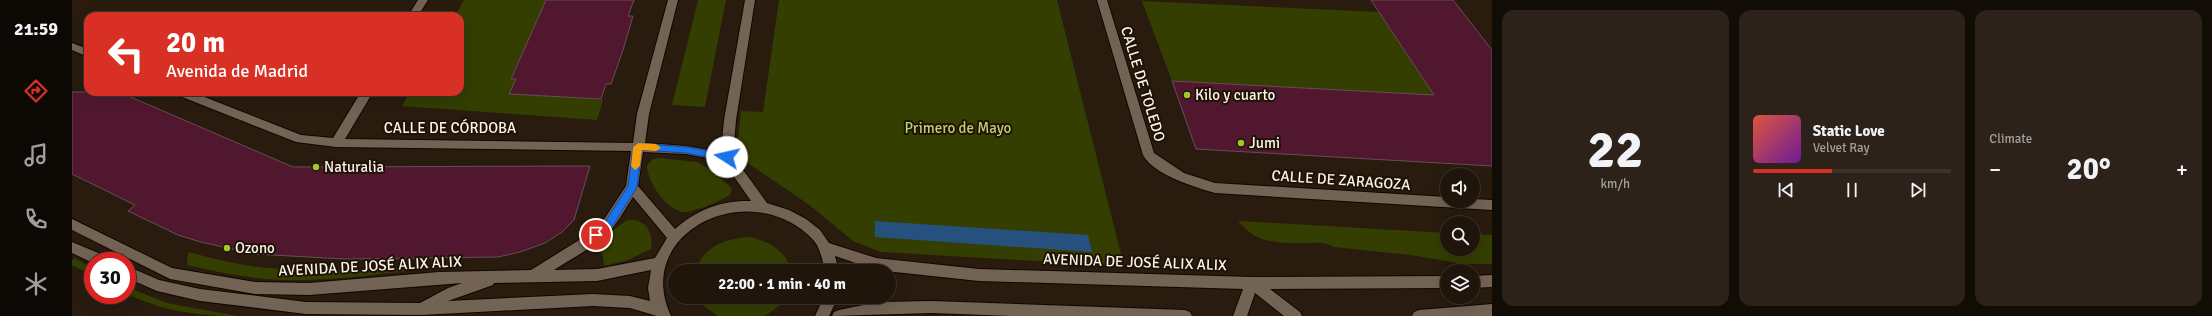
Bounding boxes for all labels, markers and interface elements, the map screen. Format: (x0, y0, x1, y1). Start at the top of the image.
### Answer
text: 21:59 (14, 18, 58, 40)
street label: CALLE DE TOLEDO (1117, 24, 1169, 144)
text: 20 m (166, 26, 225, 60)
icon: left (100, 28, 152, 80)
text: Avenida de Madrid (166, 60, 308, 82)
icon: directions (22, 77, 50, 105)
place label: Kilo y cuarto (1195, 86, 1275, 104)
marker: Kilo y cuarto (1182, 90, 1192, 100)
street label: CALLE DE CÓRDOBA (384, 118, 516, 137)
text: 22 (1587, 118, 1643, 182)
park label: Primero de Mayo (905, 119, 1012, 137)
text: Static Love (1813, 122, 1885, 140)
text: Climate (1989, 131, 2032, 147)
place label: Jumi (1249, 134, 1280, 152)
position arrow (706, 136, 748, 178)
marker: Jumi (1236, 138, 1246, 148)
text: Velvet Ray (1813, 140, 1870, 156)
icon: music (22, 141, 50, 169)
text: 20° (2066, 151, 2111, 188)
text: − (1989, 156, 2001, 183)
text: + (2176, 156, 2188, 183)
place label: Naturalia (324, 158, 384, 176)
marker: Naturalia (311, 162, 321, 172)
street label: CALLE DE ZARAGOZA (1271, 166, 1411, 194)
map controls (1440, 168, 1480, 304)
button: sound (1440, 168, 1480, 208)
text: km/h (1601, 176, 1630, 192)
icon: previous (1775, 179, 1797, 201)
icon: pause (1841, 179, 1863, 201)
icon: next (1907, 179, 1929, 201)
icon: phone (22, 205, 50, 233)
button: search (1440, 216, 1480, 256)
pin (579, 218, 613, 252)
icon: arrive (585, 224, 607, 246)
place label: Ozono (235, 239, 275, 257)
marker: Ozono (222, 243, 232, 253)
street label: AVENIDA DE JOSÉ ALIX ALIX (1043, 249, 1227, 274)
street label: AVENIDA DE JOSÉ ALIX ALIX (278, 251, 462, 280)
speed limit sign: 30 (84, 252, 136, 304)
button: layers (1440, 264, 1480, 304)
icon: climate (22, 270, 50, 298)
text: 22:00 · 1 min · 40 m (718, 275, 846, 293)

